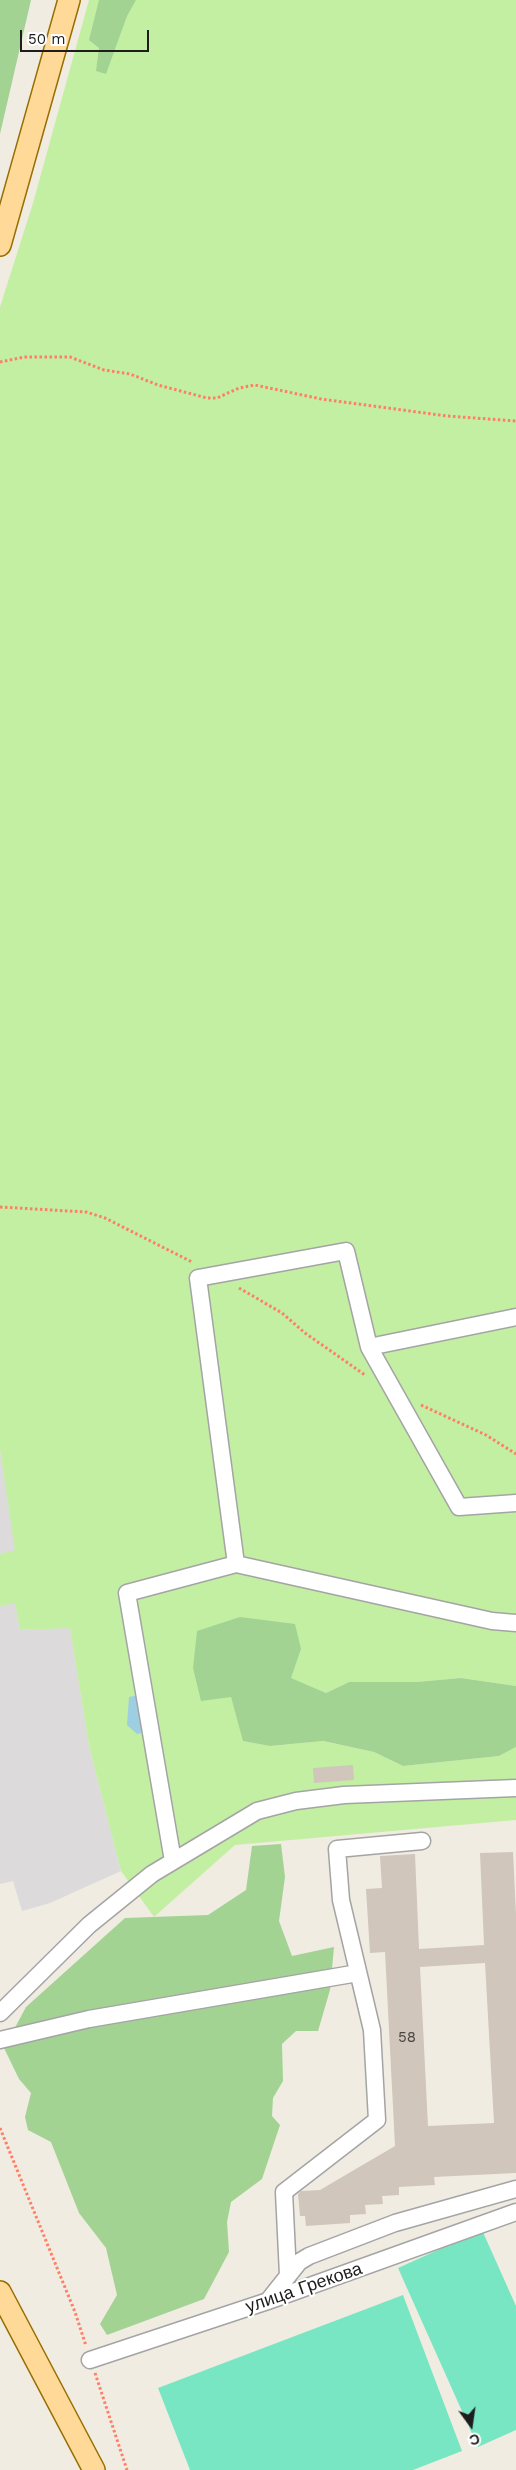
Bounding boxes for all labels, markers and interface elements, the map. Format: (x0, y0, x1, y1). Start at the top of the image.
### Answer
scale bar (22, 20, 151, 52)
text: 50 m (28, 30, 65, 48)
house number: 58 (398, 2029, 416, 2047)
street label: улица Грекова (243, 2258, 365, 2318)
north arrow (446, 2400, 496, 2450)
text: С (468, 2431, 481, 2449)

